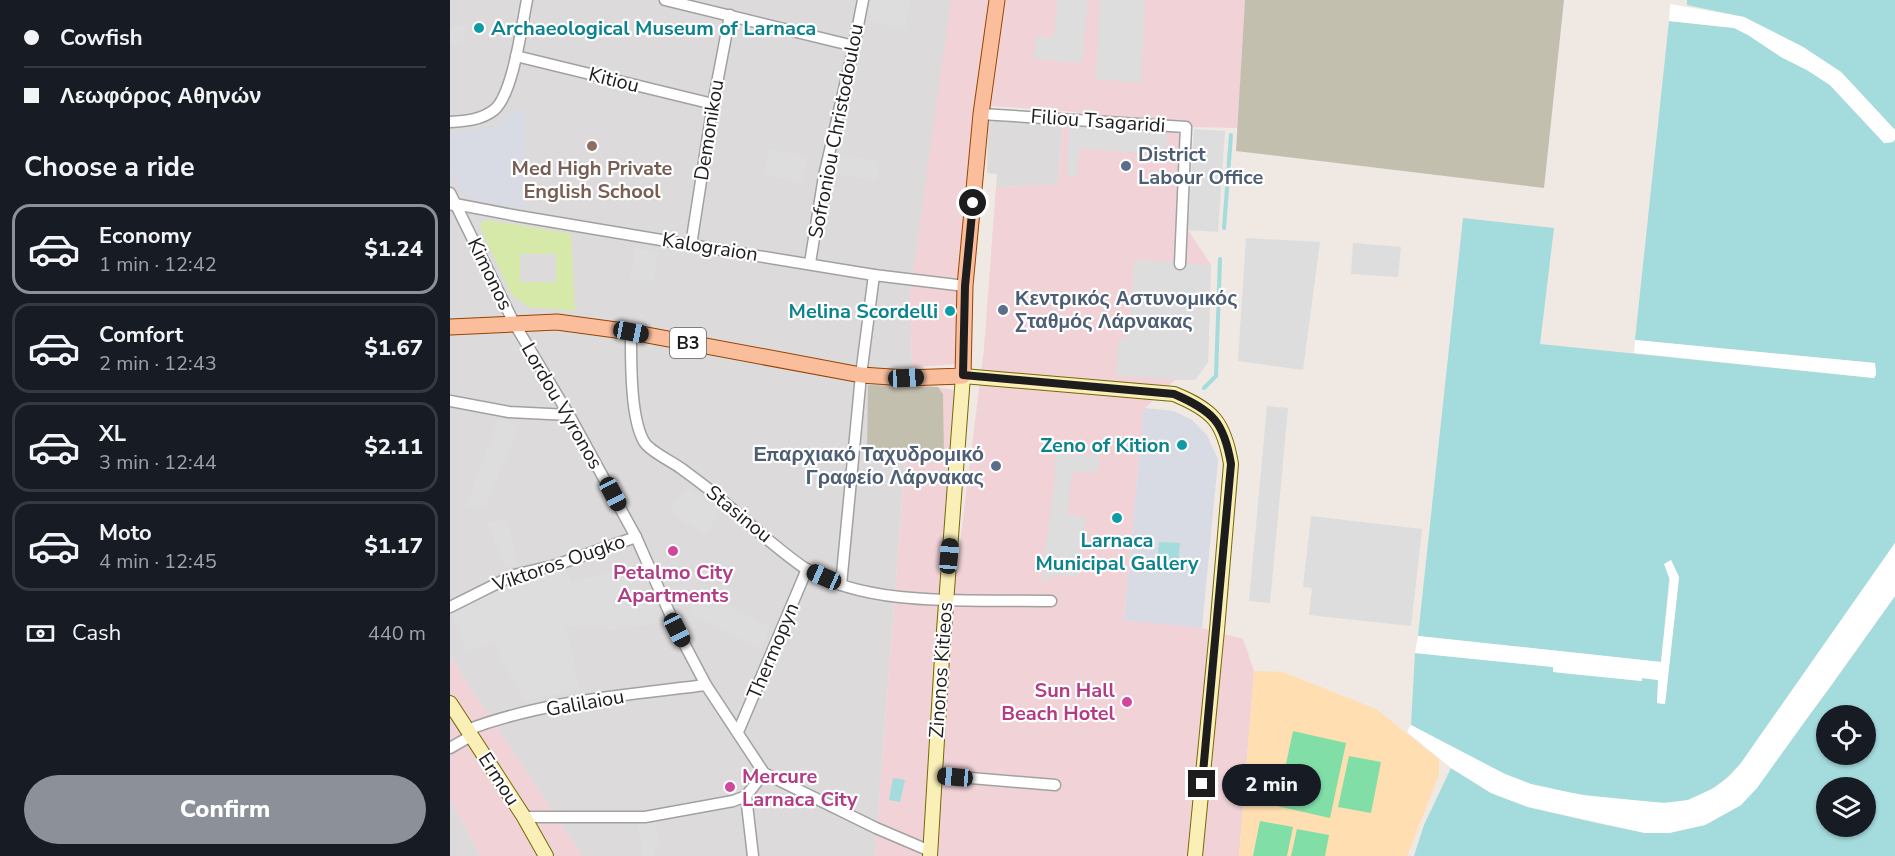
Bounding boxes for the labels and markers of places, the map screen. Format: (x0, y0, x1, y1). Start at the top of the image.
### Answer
place label: Archaeological Museum of Larnaca (491, 15, 816, 42)
marker: Archaeological Museum of Larnaca (472, 21, 486, 35)
marker: Med High Private English School (585, 139, 599, 153)
place label: District Labour Office (1138, 141, 1263, 191)
place label: Med High Private English School (512, 155, 673, 205)
marker: District Labour Office (1119, 159, 1133, 173)
place label: Κεντρικός Αστυνομικός Σταθμός Λάρνακας (1015, 285, 1238, 335)
place label: Melina Scordelli (789, 298, 938, 325)
marker: Κεντρικός Αστυνομικός Σταθμός Λάρνακας (996, 303, 1010, 317)
marker: Melina Scordelli (943, 304, 957, 318)
place label: Zeno of Kition (1040, 432, 1170, 459)
marker: Zeno of Kition (1175, 438, 1189, 452)
place label: Επαρχιακό Ταχυδρομικό Γραφείο Λάρνακας (753, 441, 984, 491)
marker: Επαρχιακό Ταχυδρομικό Γραφείο Λάρνακας (989, 459, 1003, 473)
marker: Larnaca Municipal Gallery (1110, 511, 1124, 525)
place label: Larnaca Municipal Gallery (1035, 527, 1199, 577)
marker: Petalmo City Apartments (666, 544, 680, 558)
place label: Petalmo City Apartments (613, 559, 733, 609)
place label: Sun Hall Beach Hotel (1001, 677, 1116, 727)
marker: Sun Hall Beach Hotel (1120, 695, 1134, 709)
place label: Mercure Larnaca City (742, 763, 858, 813)
marker: Mercure Larnaca City (723, 780, 737, 794)

